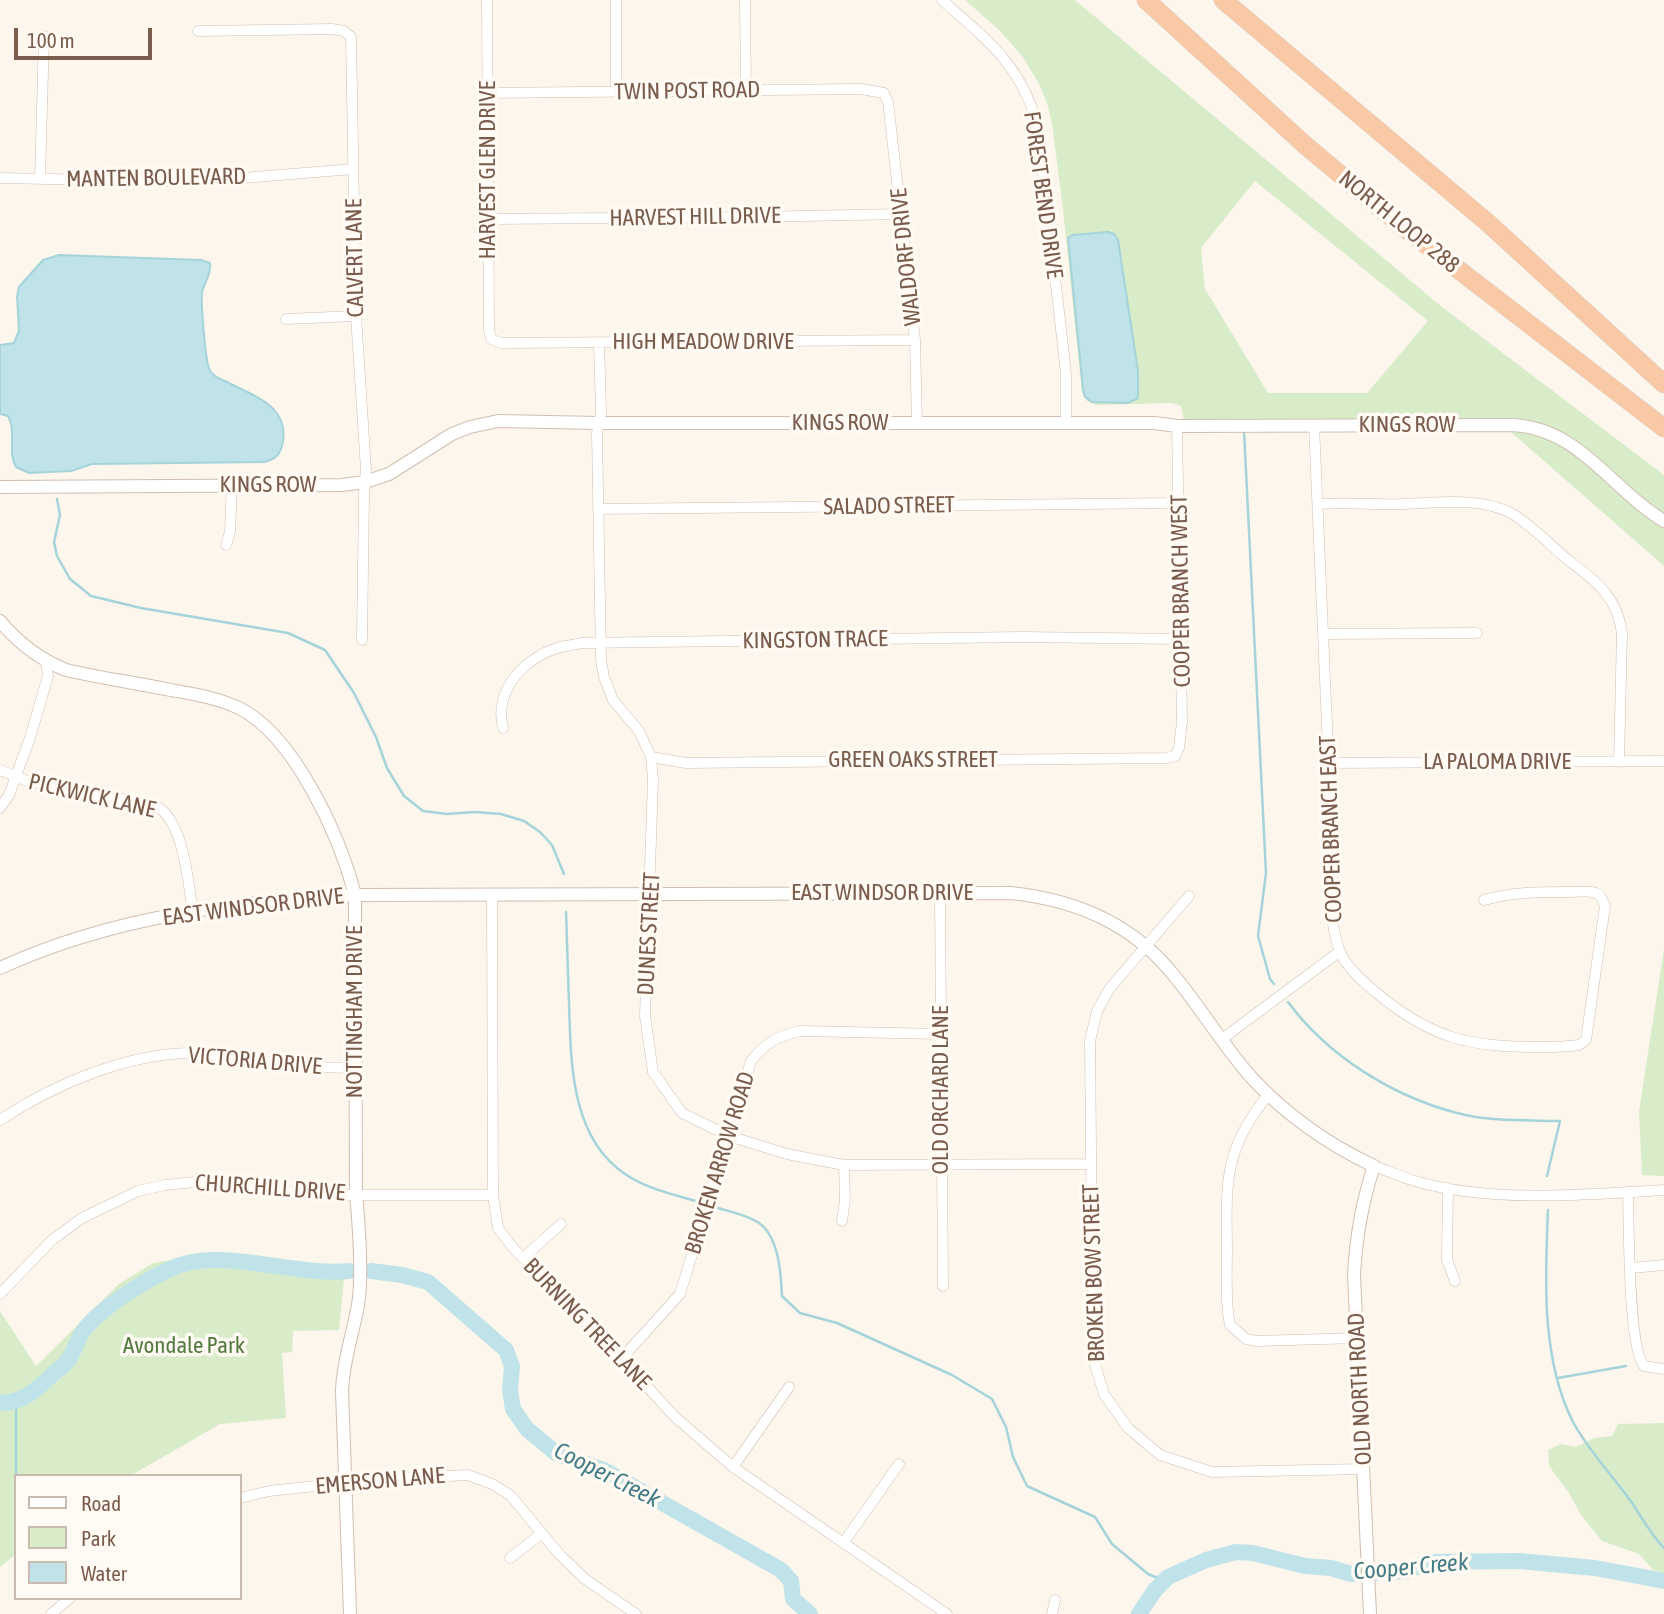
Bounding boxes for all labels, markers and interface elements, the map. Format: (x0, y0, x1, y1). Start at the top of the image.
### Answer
scale bar (18, 14, 156, 58)
text: 100 m (27, 28, 75, 52)
street label: TWIN POST ROAD (614, 76, 760, 106)
street label: HARVEST GLEN DRIVE (474, 81, 502, 259)
street label: FOREST BEND DRIVE (1018, 110, 1068, 280)
street label: MANTEN BOULEVARD (66, 163, 246, 193)
street label: NORTH LOOP 288 (1333, 165, 1465, 279)
street label: WALDORF DRIVE (885, 187, 927, 327)
street label: CALVERT LANE (340, 198, 370, 318)
street label: HARVEST HILL DRIVE (609, 202, 781, 232)
street label: HIGH MEADOW DRIVE (612, 328, 794, 356)
street label: KINGS ROW (792, 409, 888, 437)
street label: KINGS ROW (1359, 411, 1455, 439)
street label: KINGS ROW (220, 471, 316, 499)
street label: SALADO STREET (823, 491, 955, 521)
street label: COOPER BRANCH WEST (1166, 494, 1196, 688)
street label: KINGSTON TRACE (742, 625, 888, 655)
street label: COOPER BRANCH EAST (1314, 735, 1348, 923)
street label: GREEN OAKS STREET (828, 746, 998, 774)
street label: LA PALOMA DRIVE (1423, 748, 1571, 776)
street label: PICKWICK LANE (26, 768, 158, 824)
street label: DUNES STREET (632, 872, 666, 996)
street label: EAST WINDSOR DRIVE (791, 879, 973, 907)
street label: EAST WINDSOR DRIVE (161, 882, 345, 932)
street label: NOTTINGHAM DRIVE (341, 926, 369, 1098)
street label: OLD ORCHARD LANE (927, 1005, 955, 1175)
street label: VICTORIA DRIVE (187, 1041, 323, 1081)
street label: BROKEN ARROW ROAD (679, 1068, 761, 1258)
street label: CHURCHILL DRIVE (194, 1169, 346, 1207)
street label: BROKEN BOW STREET (1077, 1183, 1111, 1363)
street label: BURNING TREE LANE (517, 1252, 657, 1396)
street label: OLD NORTH ROAD (1342, 1312, 1378, 1466)
park label: Avondale Park (123, 1332, 245, 1360)
water label: Cooper Creek (549, 1436, 665, 1514)
street label: EMERSON LANE (314, 1462, 446, 1500)
legend (14, 1474, 242, 1600)
text: Road (81, 1491, 121, 1515)
text: Park (81, 1526, 116, 1550)
water label: Cooper Creek (1352, 1548, 1470, 1586)
text: Water (81, 1561, 127, 1585)

